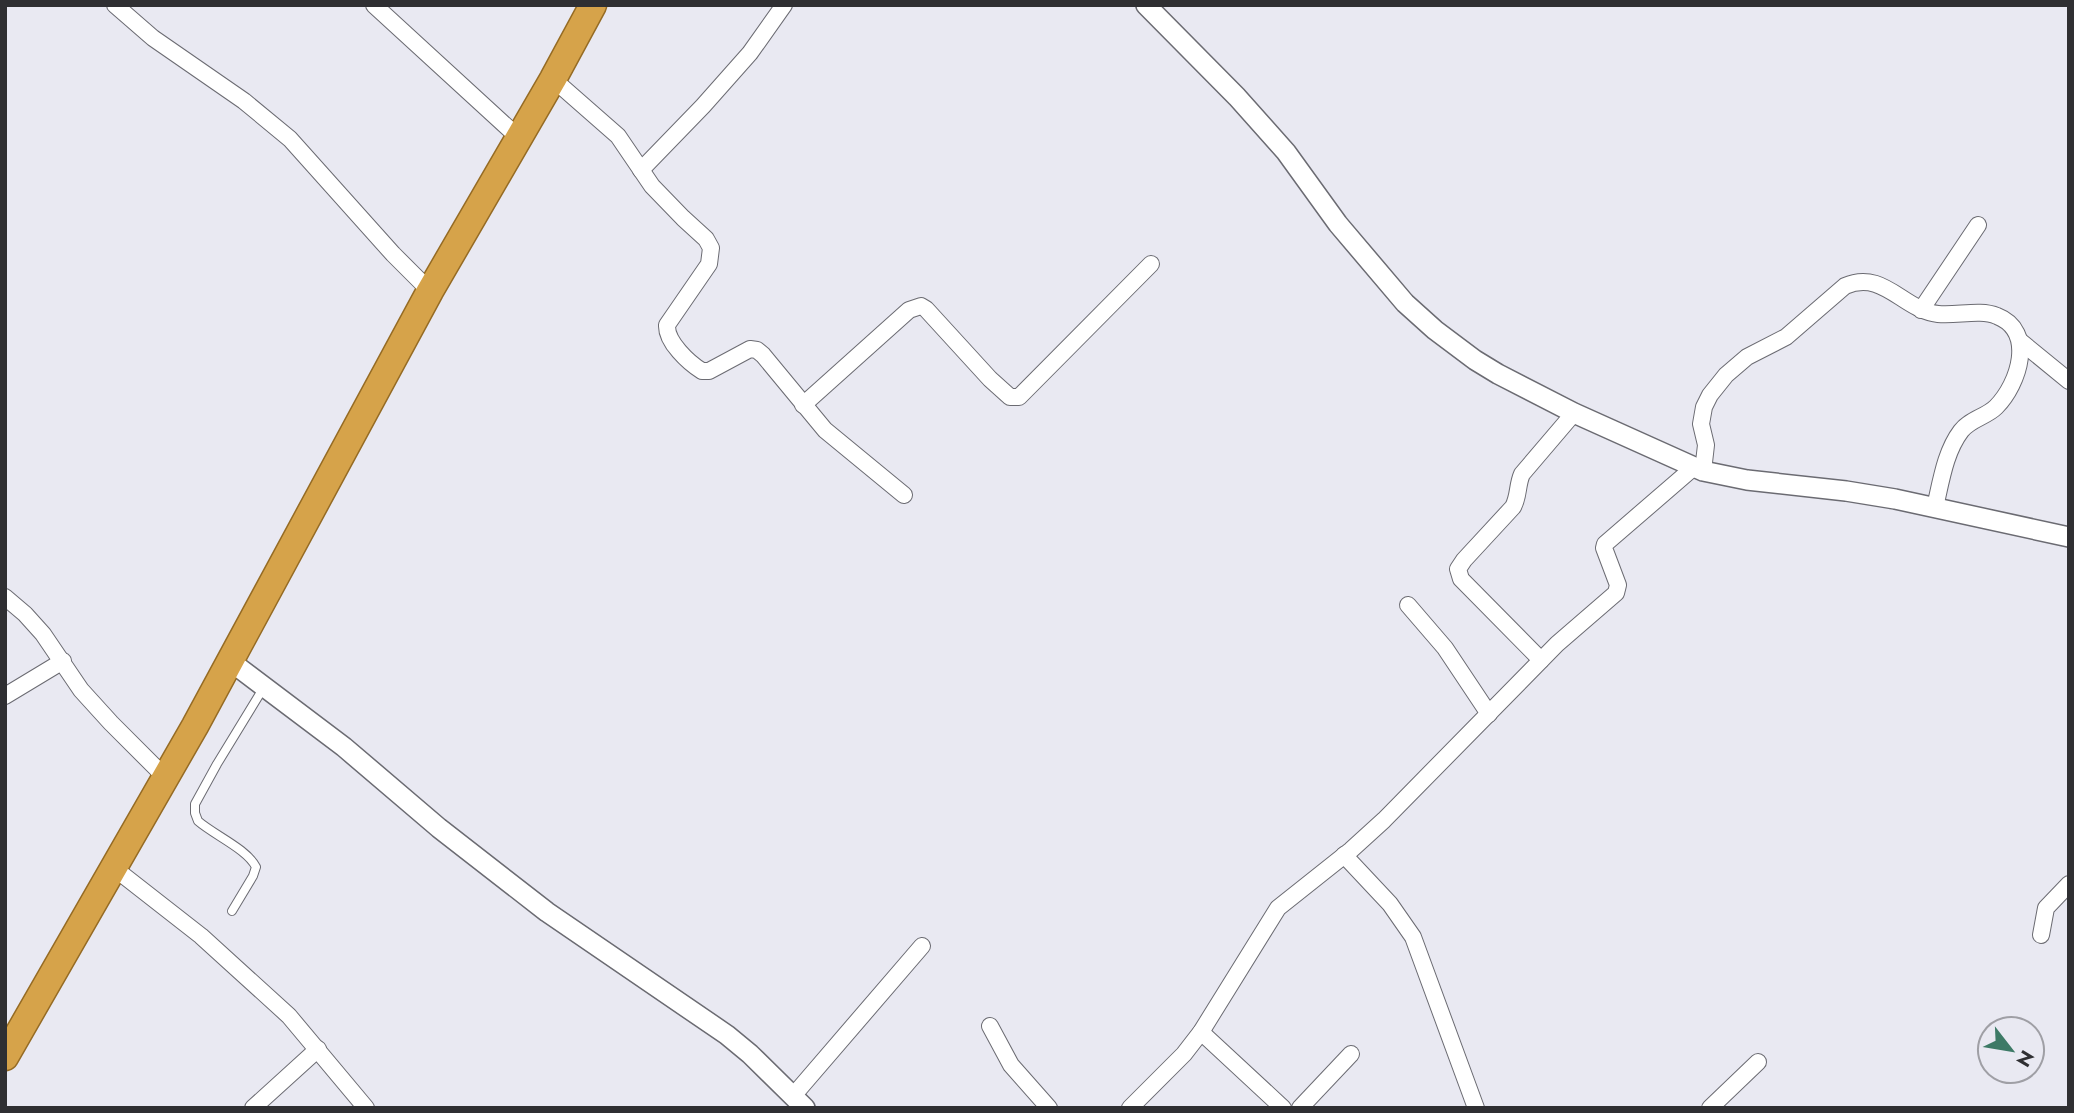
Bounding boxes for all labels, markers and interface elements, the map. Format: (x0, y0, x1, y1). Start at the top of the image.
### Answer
north arrow (1976, 1015, 2046, 1085)
text: N (2010, 1045, 2041, 1072)

